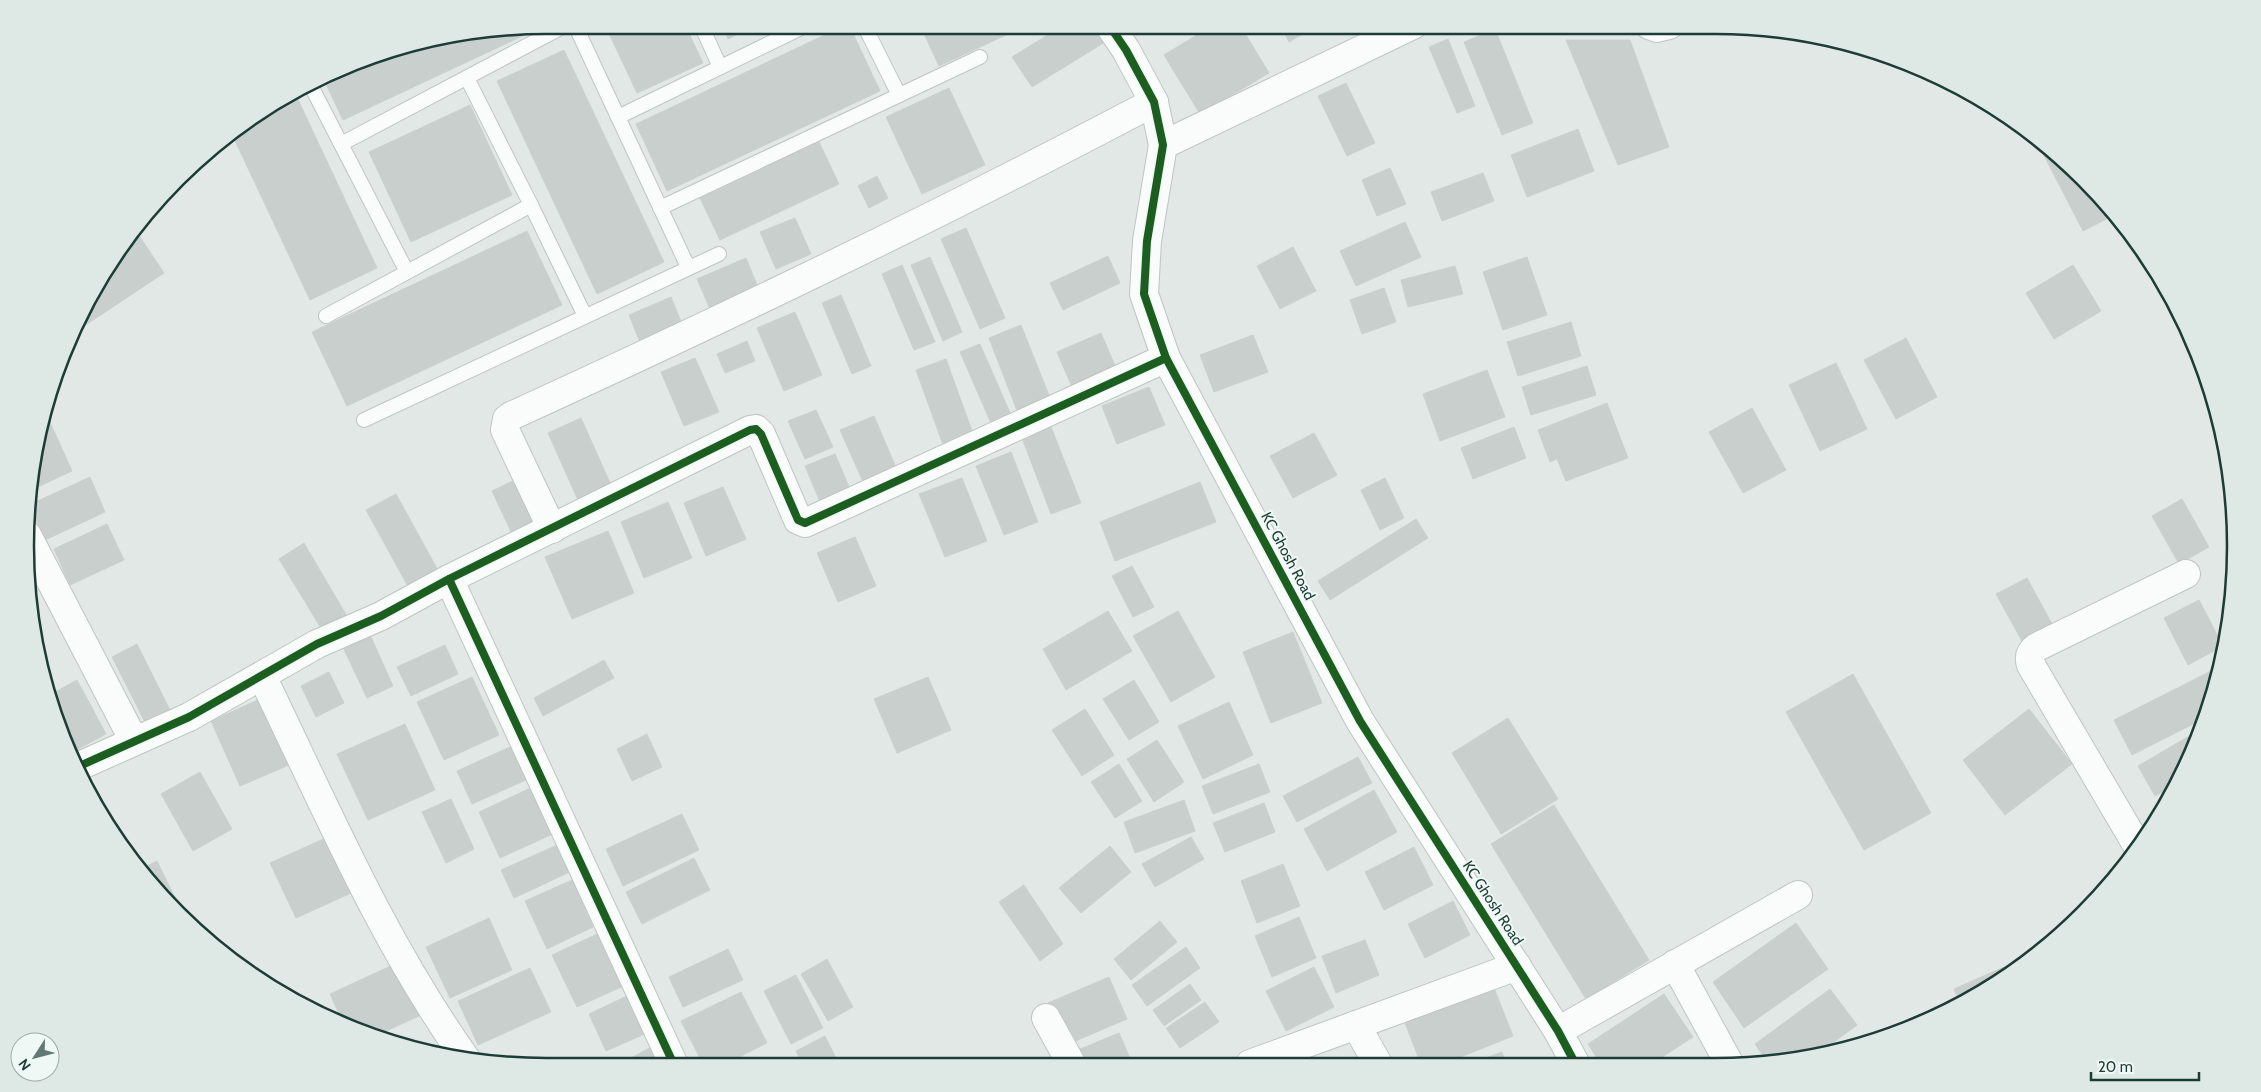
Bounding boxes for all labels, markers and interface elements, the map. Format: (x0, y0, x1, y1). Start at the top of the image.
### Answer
street label: KC Ghosh Road (1257, 509, 1319, 603)
street label: KC Ghosh Road (1459, 857, 1527, 949)
north arrow (10, 1032, 60, 1082)
scale bar (2091, 1050, 2198, 1082)
text: N (14, 1055, 35, 1074)
text: 20 m (2098, 1058, 2133, 1076)

